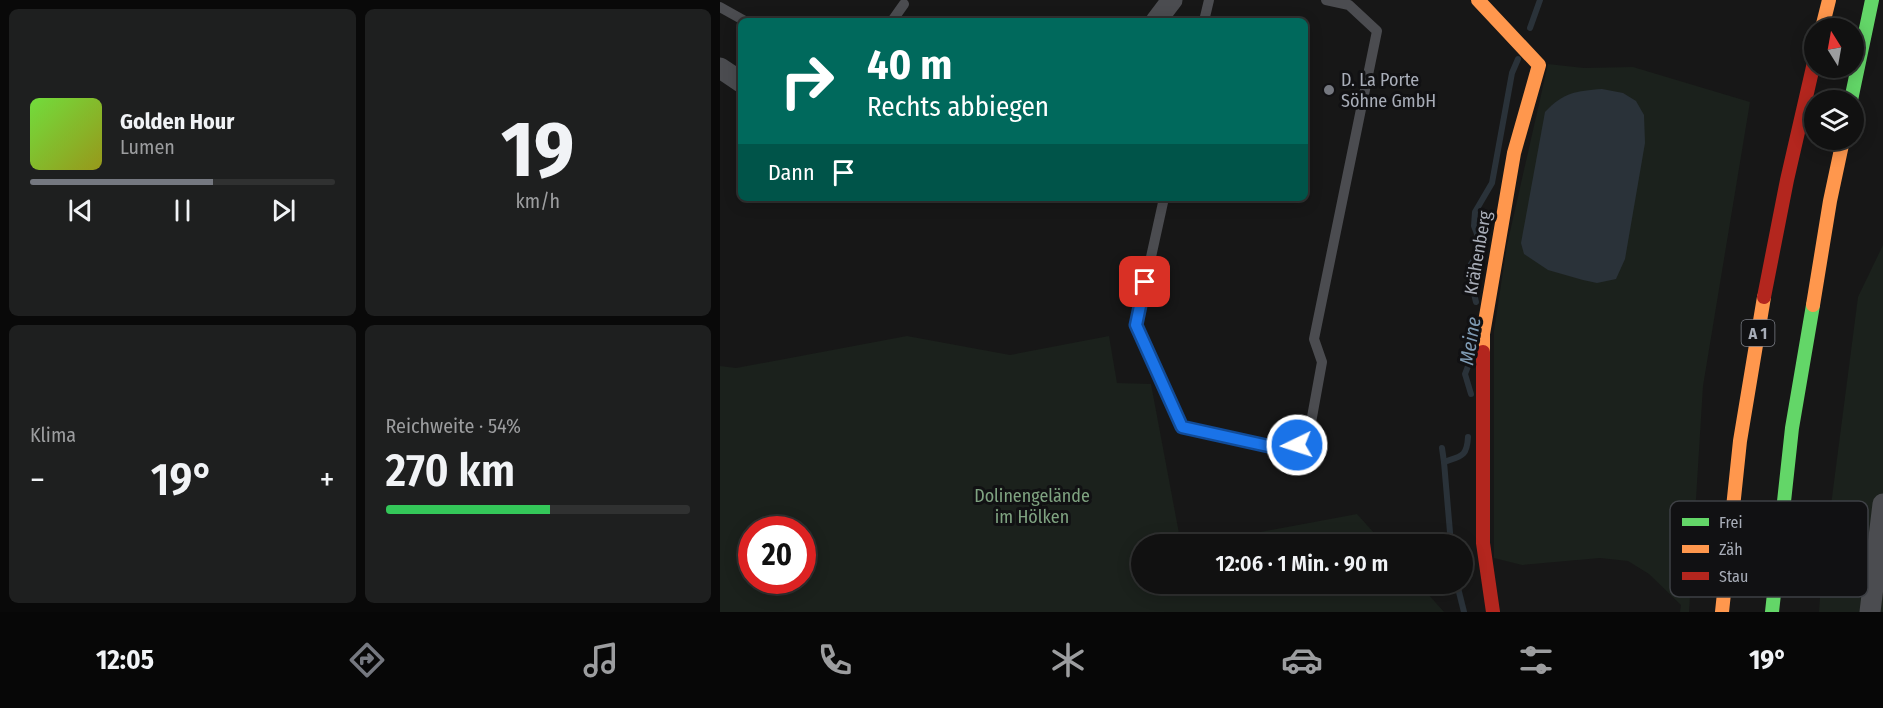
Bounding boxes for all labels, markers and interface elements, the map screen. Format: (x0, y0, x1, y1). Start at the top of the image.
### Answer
north arrow (1804, 18, 1864, 78)
map controls (1804, 18, 1864, 150)
text: 40 m (867, 40, 952, 90)
icon: right (768, 42, 846, 120)
place label: D. La Porte Söhne GmbH (1341, 69, 1436, 112)
marker: D. La Porte Söhne GmbH (1322, 83, 1336, 97)
button: layers (1804, 90, 1864, 150)
text: Rechts abbiegen (867, 91, 1049, 123)
text: 19 (501, 103, 574, 197)
text: Golden Hour (120, 108, 234, 135)
text: Lumen (120, 135, 175, 159)
icon: arrive (827, 156, 860, 189)
text: Dann (768, 159, 815, 186)
text: km/h (515, 189, 560, 213)
icon: previous (64, 194, 97, 227)
icon: pause (166, 194, 199, 227)
icon: next (267, 194, 300, 227)
street label: Krähenberg (1460, 209, 1496, 297)
pin (1119, 256, 1170, 307)
icon: arrive (1128, 265, 1161, 298)
water label: Meine (1454, 315, 1486, 367)
road number: A 1 (1742, 320, 1774, 346)
position arrow (1265, 413, 1329, 477)
text: Reichweite · 54% (386, 414, 521, 438)
text: Klima (30, 423, 76, 447)
text: 270 km (386, 444, 515, 498)
text: 19° (151, 453, 214, 507)
text: − (30, 460, 45, 500)
text: + (319, 460, 334, 500)
park label: Dolinengelände im Hölken (974, 485, 1090, 528)
legend (1670, 501, 1868, 597)
text: Frei (1719, 513, 1743, 532)
speed limit sign: 20 (738, 516, 816, 594)
text: Zäh (1719, 540, 1743, 559)
text: 12:06 · 1 Min. · 90 m (1216, 550, 1388, 577)
text: Stau (1719, 567, 1748, 586)
icon: directions (346, 639, 388, 681)
icon: music (580, 639, 622, 681)
icon: phone (814, 639, 856, 681)
icon: climate (1047, 639, 1089, 681)
icon: car (1281, 639, 1323, 681)
icon: filters (1515, 639, 1557, 681)
text: 12:05 (96, 644, 154, 676)
text: 19° (1749, 644, 1787, 676)

